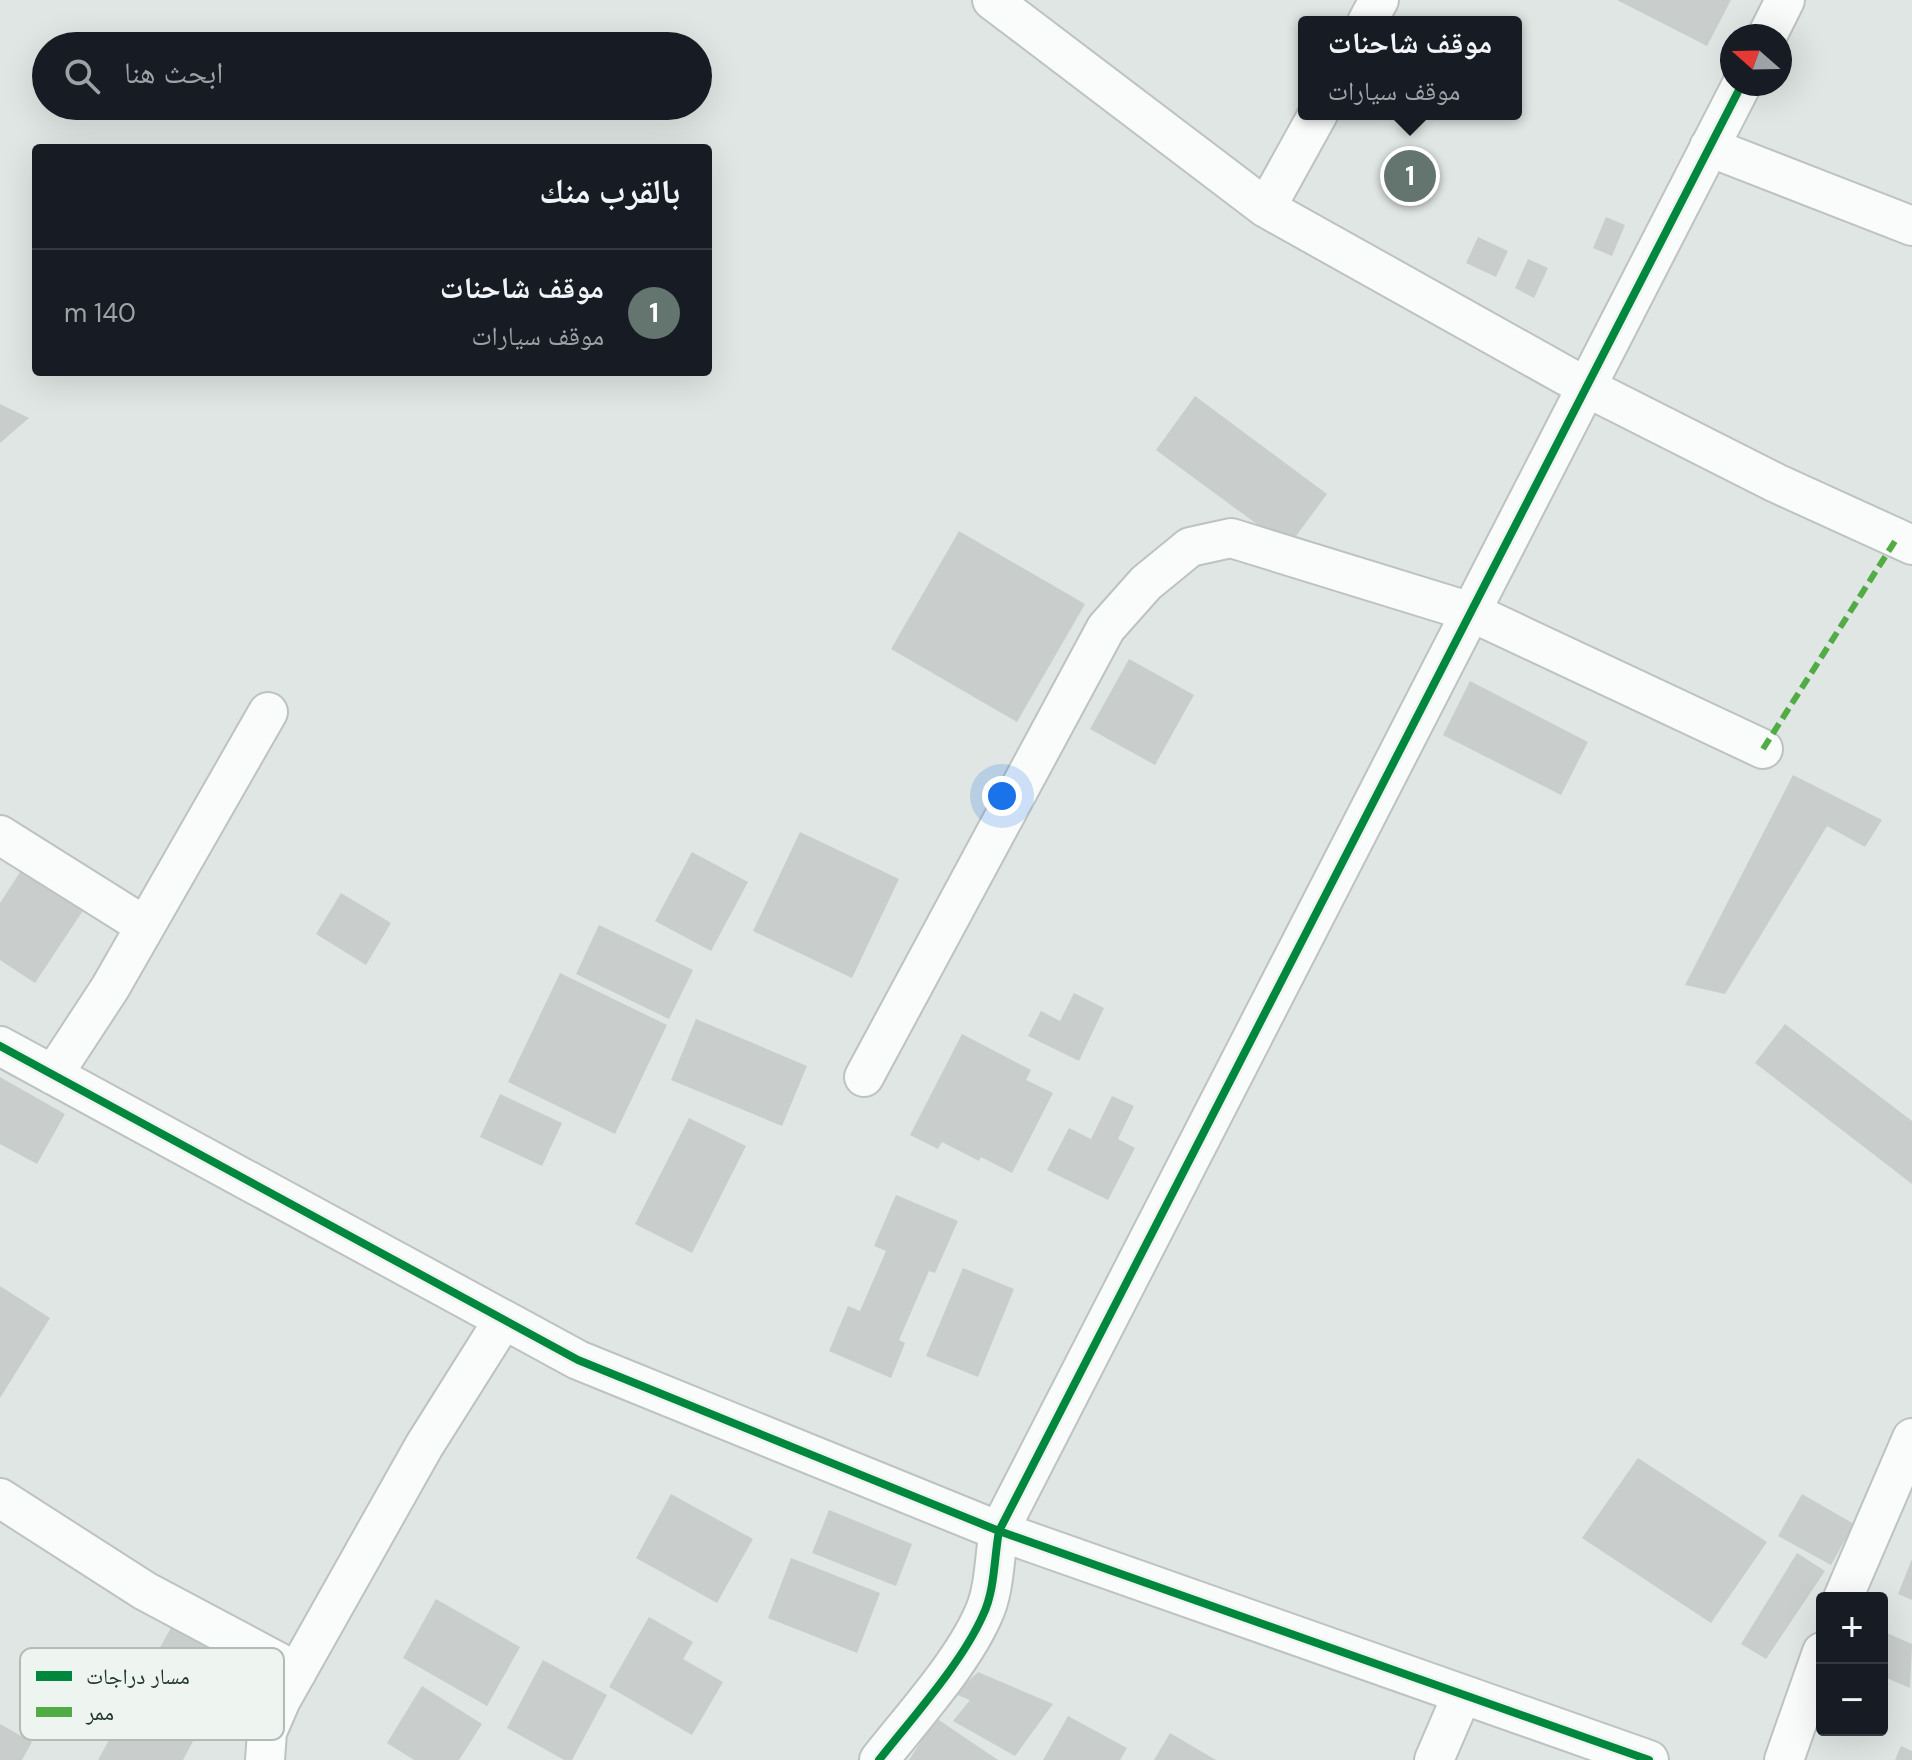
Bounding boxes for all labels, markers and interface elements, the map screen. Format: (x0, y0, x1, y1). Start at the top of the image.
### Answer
popup (1298, 16, 1522, 120)
text: موقف شاحنات (1328, 23, 1492, 62)
north arrow (1720, 24, 1792, 96)
search box (32, 32, 712, 120)
text: ابحث هنا (124, 53, 223, 92)
icon: search (60, 54, 104, 98)
text: موقف سيارات (1328, 74, 1460, 108)
pin: 1 (1384, 146, 1436, 206)
text: بالقرب منك (539, 169, 680, 214)
text: موقف شاحنات (440, 268, 604, 307)
text: 140 m (64, 296, 136, 330)
text: 1 (649, 296, 659, 330)
text: موقف سيارات (472, 319, 604, 353)
your location (982, 776, 1022, 816)
map controls (1816, 1592, 1888, 1736)
button: + (1816, 1592, 1888, 1664)
legend (20, 1648, 284, 1740)
text: مسار دراجات (86, 1662, 190, 1691)
button: − (1816, 1664, 1888, 1736)
text: ممر (85, 1698, 114, 1727)

